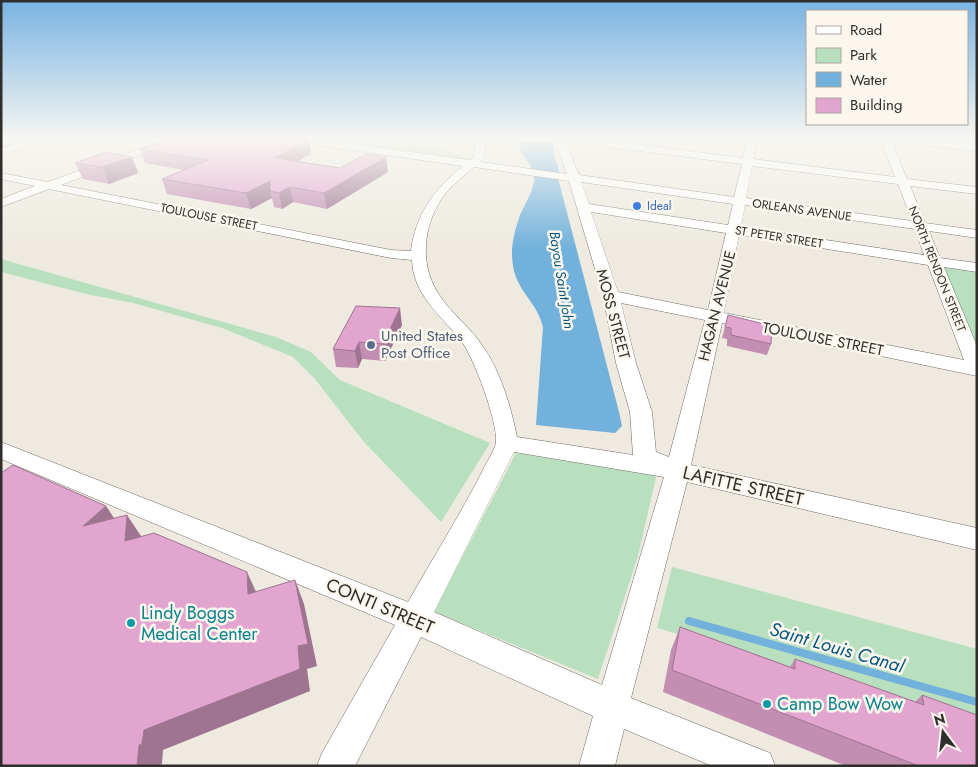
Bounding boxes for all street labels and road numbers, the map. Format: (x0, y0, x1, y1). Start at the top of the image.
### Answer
street label: ORLEANS AVENUE (751, 194, 853, 226)
street label: TOULOUSE STREET (159, 199, 259, 235)
street label: NORTH RENDON STREET (904, 203, 971, 335)
street label: ST PETER STREET (734, 221, 825, 253)
street label: HAGAN AVENUE (693, 248, 741, 364)
street label: MOSS STREET (590, 267, 636, 361)
street label: TOULOUSE STREET (761, 316, 886, 362)
street label: LAFITTE STREET (680, 459, 806, 513)
street label: CONTI STREET (322, 572, 439, 641)

